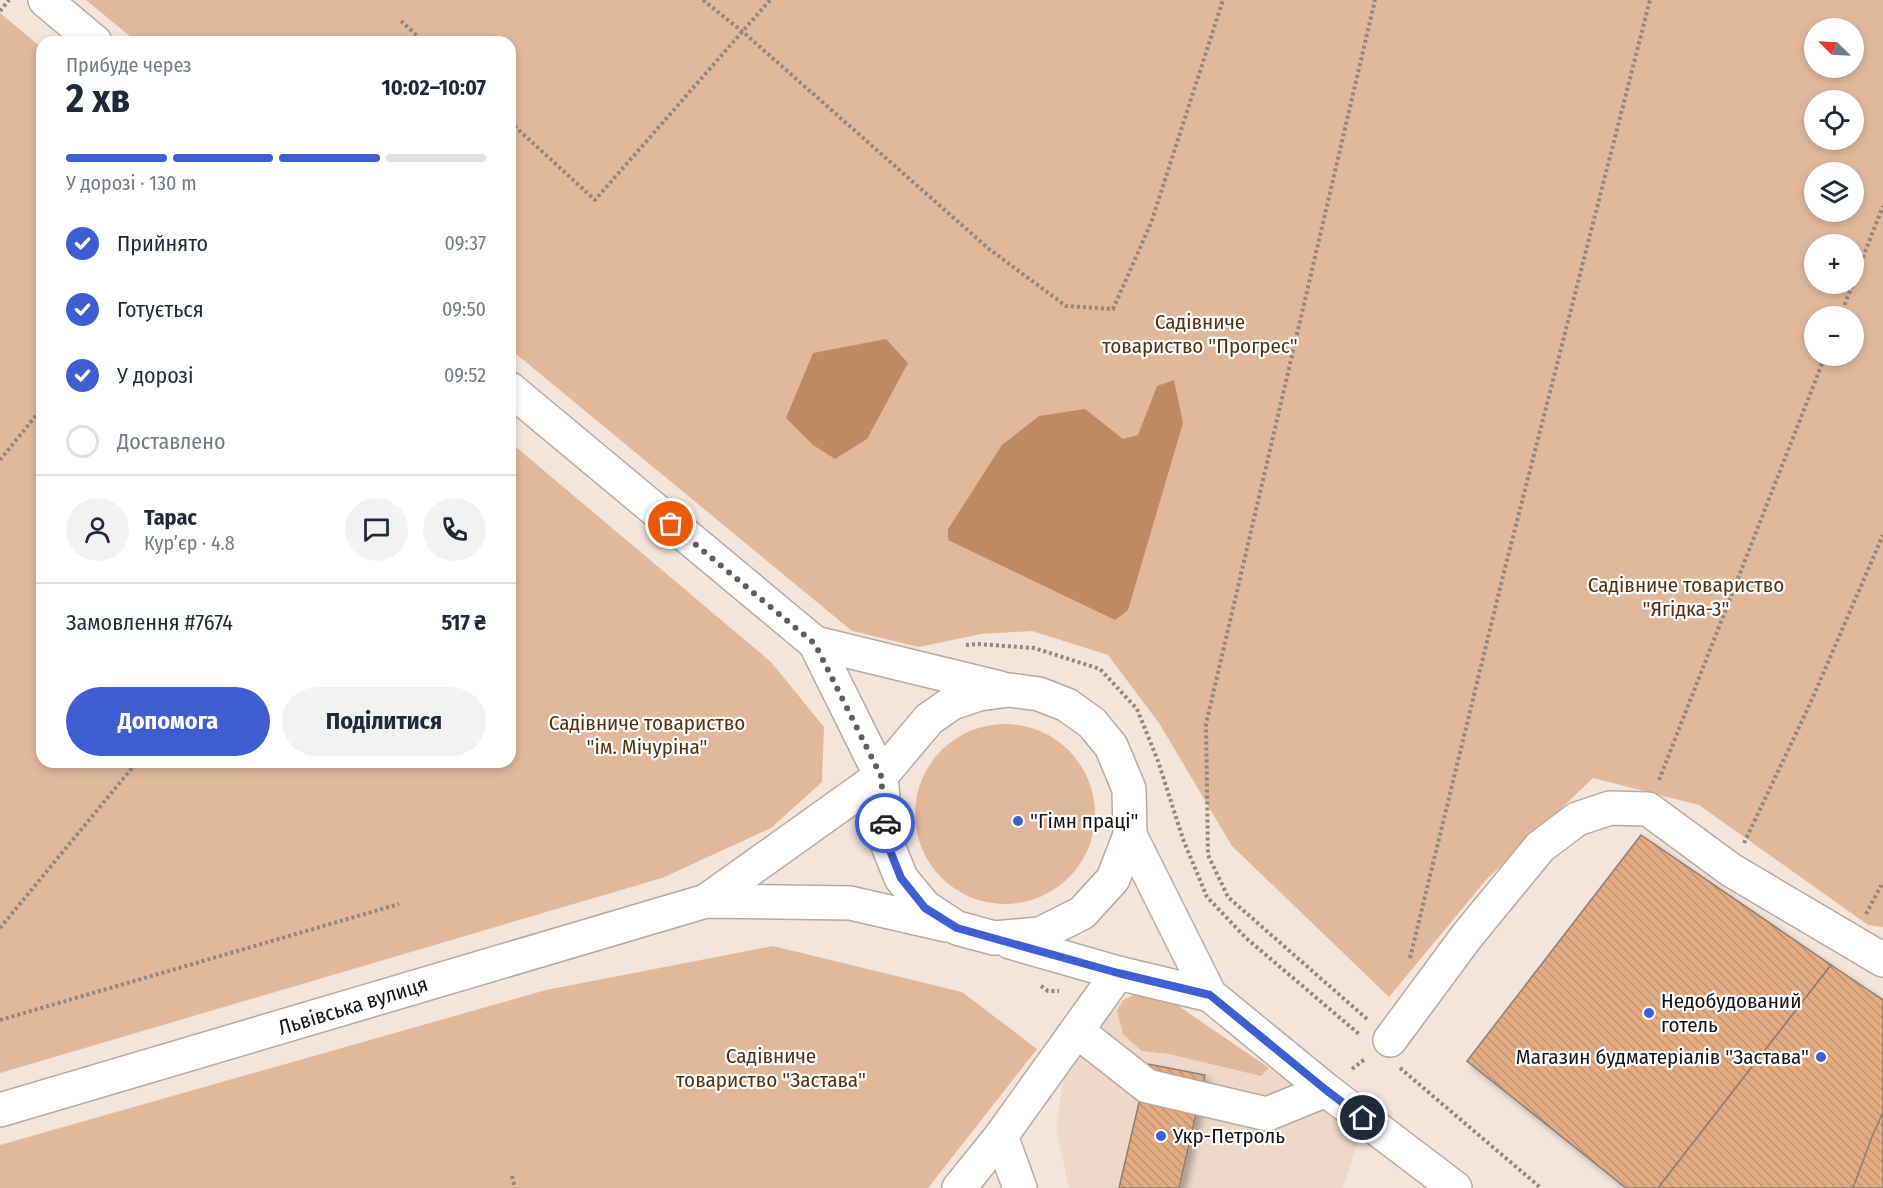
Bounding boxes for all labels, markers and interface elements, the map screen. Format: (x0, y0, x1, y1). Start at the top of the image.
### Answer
north arrow (1804, 18, 1864, 78)
map controls (1804, 18, 1864, 366)
text: Прибуде через (66, 53, 192, 77)
text: 10:02–10:07 (381, 74, 486, 101)
text: 2 хв (66, 76, 130, 122)
button: locate (1804, 90, 1864, 150)
button: layers (1804, 162, 1864, 222)
text: У дорозі · 130 m (66, 171, 197, 195)
icon: check (66, 227, 99, 260)
text: Прийнято (117, 230, 208, 257)
text: 09:37 (445, 231, 486, 255)
button: + (1804, 234, 1864, 294)
icon: check (66, 293, 99, 326)
text: Готується (117, 296, 204, 323)
text: 09:50 (442, 297, 486, 321)
button: − (1804, 306, 1864, 366)
park label: Садівниче товариство "Прогрес" (1102, 309, 1298, 359)
icon: check (66, 359, 99, 392)
text: У дорозі (117, 362, 194, 389)
text: 09:52 (444, 363, 486, 387)
text: Доставлено (117, 428, 226, 455)
button: person (66, 498, 129, 561)
button: chat (345, 498, 408, 561)
button: phone (423, 498, 486, 561)
pin (645, 498, 696, 549)
text: Тарас (144, 504, 197, 531)
icon: bag (654, 507, 687, 540)
text: Кур’єр · 4.8 (144, 531, 235, 555)
park label: Садівниче товариство "Ягідка-3" (1588, 572, 1784, 622)
text: Замовлення #7674 (66, 609, 233, 636)
text: 517 ₴ (441, 609, 486, 636)
button: Допомога (66, 687, 270, 756)
button: Поділитися (282, 687, 486, 756)
park label: Садівниче товариство "ім. Мічуріна" (549, 710, 745, 760)
courier (855, 793, 915, 853)
icon: car (869, 807, 902, 840)
place label: "Гімн праці" (1030, 808, 1139, 834)
marker: "Гімн праці" (1011, 814, 1025, 828)
street label: Львівська вулиця (275, 971, 431, 1041)
place label: Недобудований готель (1661, 988, 1801, 1038)
marker: Недобудований готель (1642, 1006, 1656, 1020)
park label: Садівниче товариство "Застава" (676, 1043, 866, 1093)
place label: Магазин будматеріалів "Застава" (1516, 1044, 1809, 1070)
marker: Магазин будматеріалів "Застава" (1814, 1050, 1828, 1064)
pin (1337, 1092, 1388, 1143)
icon: home (1346, 1101, 1379, 1134)
place label: Укр-Петроль (1172, 1123, 1285, 1149)
marker: Укр-Петроль (1154, 1129, 1168, 1143)

